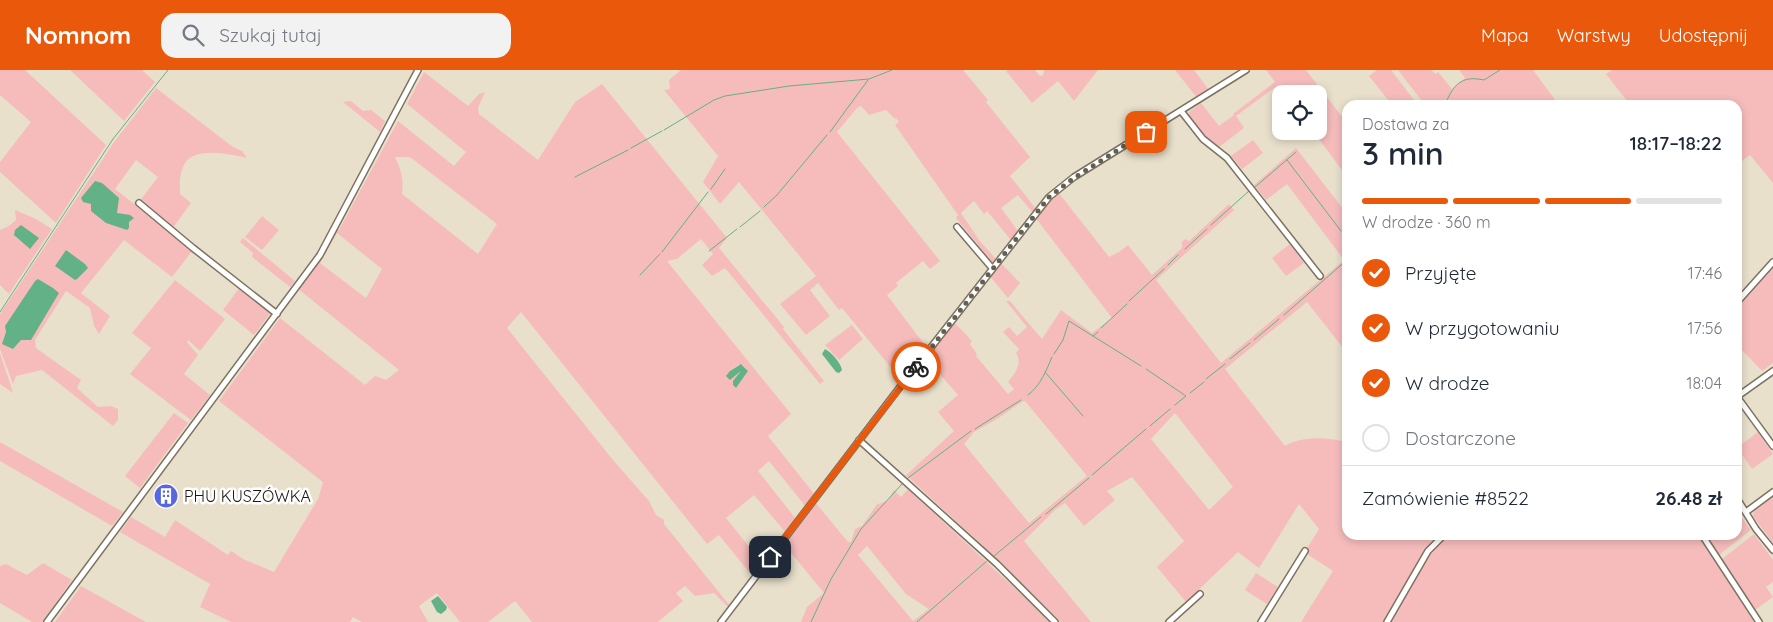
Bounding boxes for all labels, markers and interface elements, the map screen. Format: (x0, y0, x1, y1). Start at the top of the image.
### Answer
search box (161, 13, 511, 58)
text: Nomnom (25, 20, 131, 50)
icon: search (179, 21, 207, 49)
text: Szukaj tutaj (219, 23, 322, 47)
text: Mapa (1481, 24, 1529, 47)
text: Warstwy (1557, 24, 1631, 47)
text: Udostępnij (1659, 24, 1748, 47)
map controls (1272, 85, 1327, 140)
button: locate (1272, 85, 1327, 140)
pin (1125, 111, 1167, 153)
text: Dostawa za (1362, 114, 1449, 134)
icon: bag (1132, 118, 1160, 146)
text: 18:17–18:22 (1630, 131, 1722, 155)
text: 3 min (1362, 133, 1444, 173)
text: W drodze · 360 m (1362, 212, 1491, 232)
icon: check (1362, 259, 1390, 287)
text: Przyjęte (1405, 261, 1476, 285)
text: 17:46 (1688, 263, 1722, 283)
icon: check (1362, 314, 1390, 342)
text: W przygotowaniu (1405, 316, 1560, 340)
text: 17:56 (1688, 318, 1722, 338)
courier (891, 342, 941, 392)
icon: bike (902, 353, 930, 381)
icon: check (1362, 369, 1390, 397)
text: W drodze (1405, 371, 1490, 395)
text: 18:04 (1686, 373, 1722, 393)
text: Dostarczone (1405, 426, 1516, 450)
building icon: PHU KUSZÓWKA (153, 483, 179, 509)
place label: PHU KUSZÓWKA (184, 486, 311, 506)
text: Zamówienie #8522 (1362, 486, 1529, 510)
text: 26.48 zł (1655, 486, 1722, 510)
pin (749, 536, 791, 578)
icon: home (756, 543, 784, 571)

